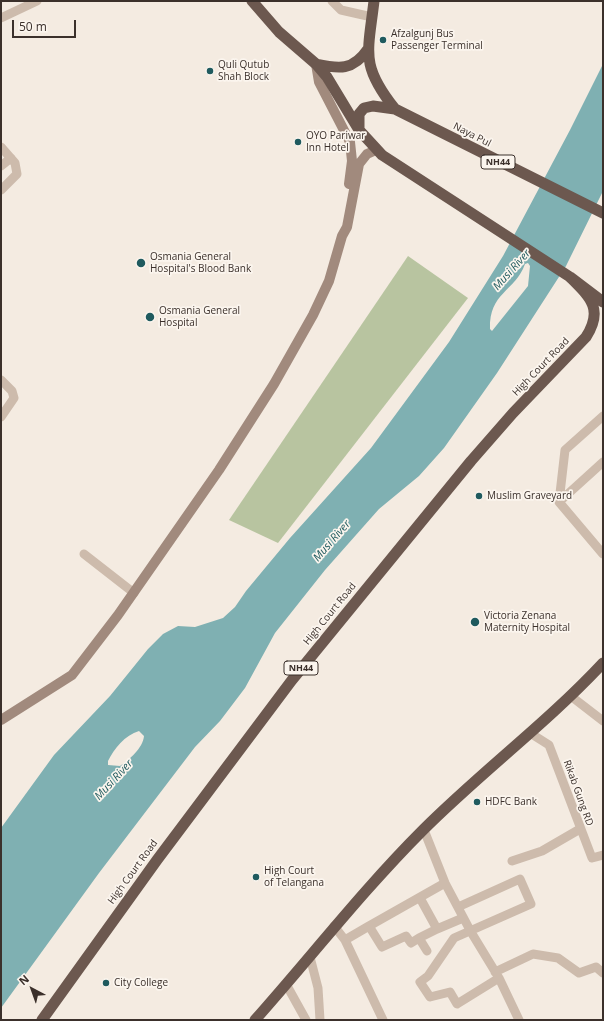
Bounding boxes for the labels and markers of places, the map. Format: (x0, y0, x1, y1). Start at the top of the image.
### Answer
place label: Afzalgunj Bus Passenger Terminal (391, 28, 483, 52)
marker: Afzalgunj Bus Passenger Terminal (378, 35, 388, 45)
place label: Quli Qutub Shah Block (218, 59, 269, 82)
marker: Quli Qutub Shah Block (205, 66, 215, 76)
place label: OYO Pariwar Inn Hotel (306, 130, 365, 154)
marker: OYO Pariwar Inn Hotel (293, 137, 303, 147)
place label: Osmania General Hospital's Blood Bank (150, 251, 251, 274)
marker: Osmania General Hospital's Blood Bank (135, 257, 147, 269)
place label: Osmania General Hospital (159, 305, 240, 328)
marker: Osmania General Hospital (144, 311, 156, 323)
place label: Muslim Graveyard (487, 490, 572, 502)
marker: Muslim Graveyard (474, 491, 484, 501)
place label: Victoria Zenana Maternity Hospital (484, 610, 570, 634)
marker: Victoria Zenana Maternity Hospital (469, 616, 481, 628)
place label: HDFC Bank (485, 796, 537, 808)
marker: HDFC Bank (472, 797, 482, 807)
place label: High Court of Telangana (264, 865, 324, 888)
marker: High Court of Telangana (251, 872, 261, 882)
place label: City College (114, 977, 168, 989)
marker: City College (101, 978, 111, 988)

